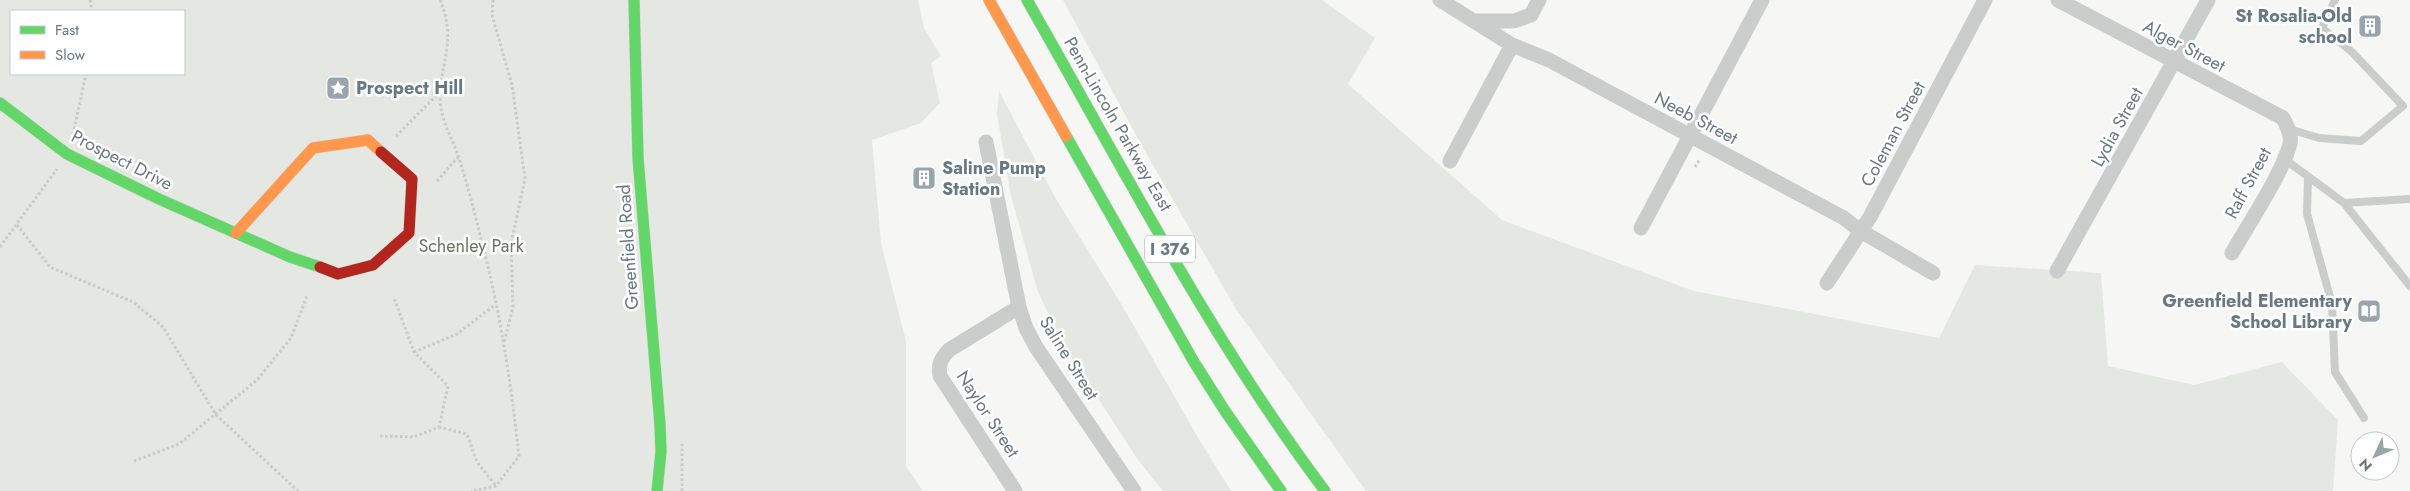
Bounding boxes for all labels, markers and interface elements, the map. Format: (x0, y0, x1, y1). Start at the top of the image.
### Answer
place label: St Rosalia-Old school (2235, 3, 2352, 50)
legend (10, 10, 185, 75)
street label: Alger Street (2138, 13, 2230, 79)
building icon: St Rosalia-Old school (2357, 13, 2383, 39)
text: Fast (55, 19, 79, 41)
street label: Penn-Lincoln Parkway East (1057, 32, 1179, 217)
text: Slow (55, 44, 86, 66)
place icon: Prospect Hill (325, 75, 351, 101)
place label: Prospect Hill (356, 75, 463, 101)
street label: Coleman Street (1854, 76, 1932, 191)
street label: Lydia Street (2085, 82, 2150, 171)
street label: Neeb Street (1650, 85, 1743, 151)
street label: Prospect Drive (67, 123, 177, 197)
street label: Raff Street (2218, 142, 2278, 223)
place label: Saline Pump Station (942, 155, 1046, 202)
building icon: Saline Pump Station (911, 165, 937, 191)
street label: Greenfield Road (611, 183, 645, 311)
park label: Schenley Park (418, 233, 524, 259)
road number: I 376 (1145, 235, 1195, 262)
place label: Greenfield Elementary School Library (2162, 288, 2353, 335)
library icon: Greenfield Elementary School Library (2356, 298, 2382, 324)
street label: Saline Street (1033, 311, 1105, 405)
street label: Naylor Street (950, 365, 1026, 463)
north arrow (2350, 431, 2400, 481)
text: N (2355, 454, 2377, 476)

